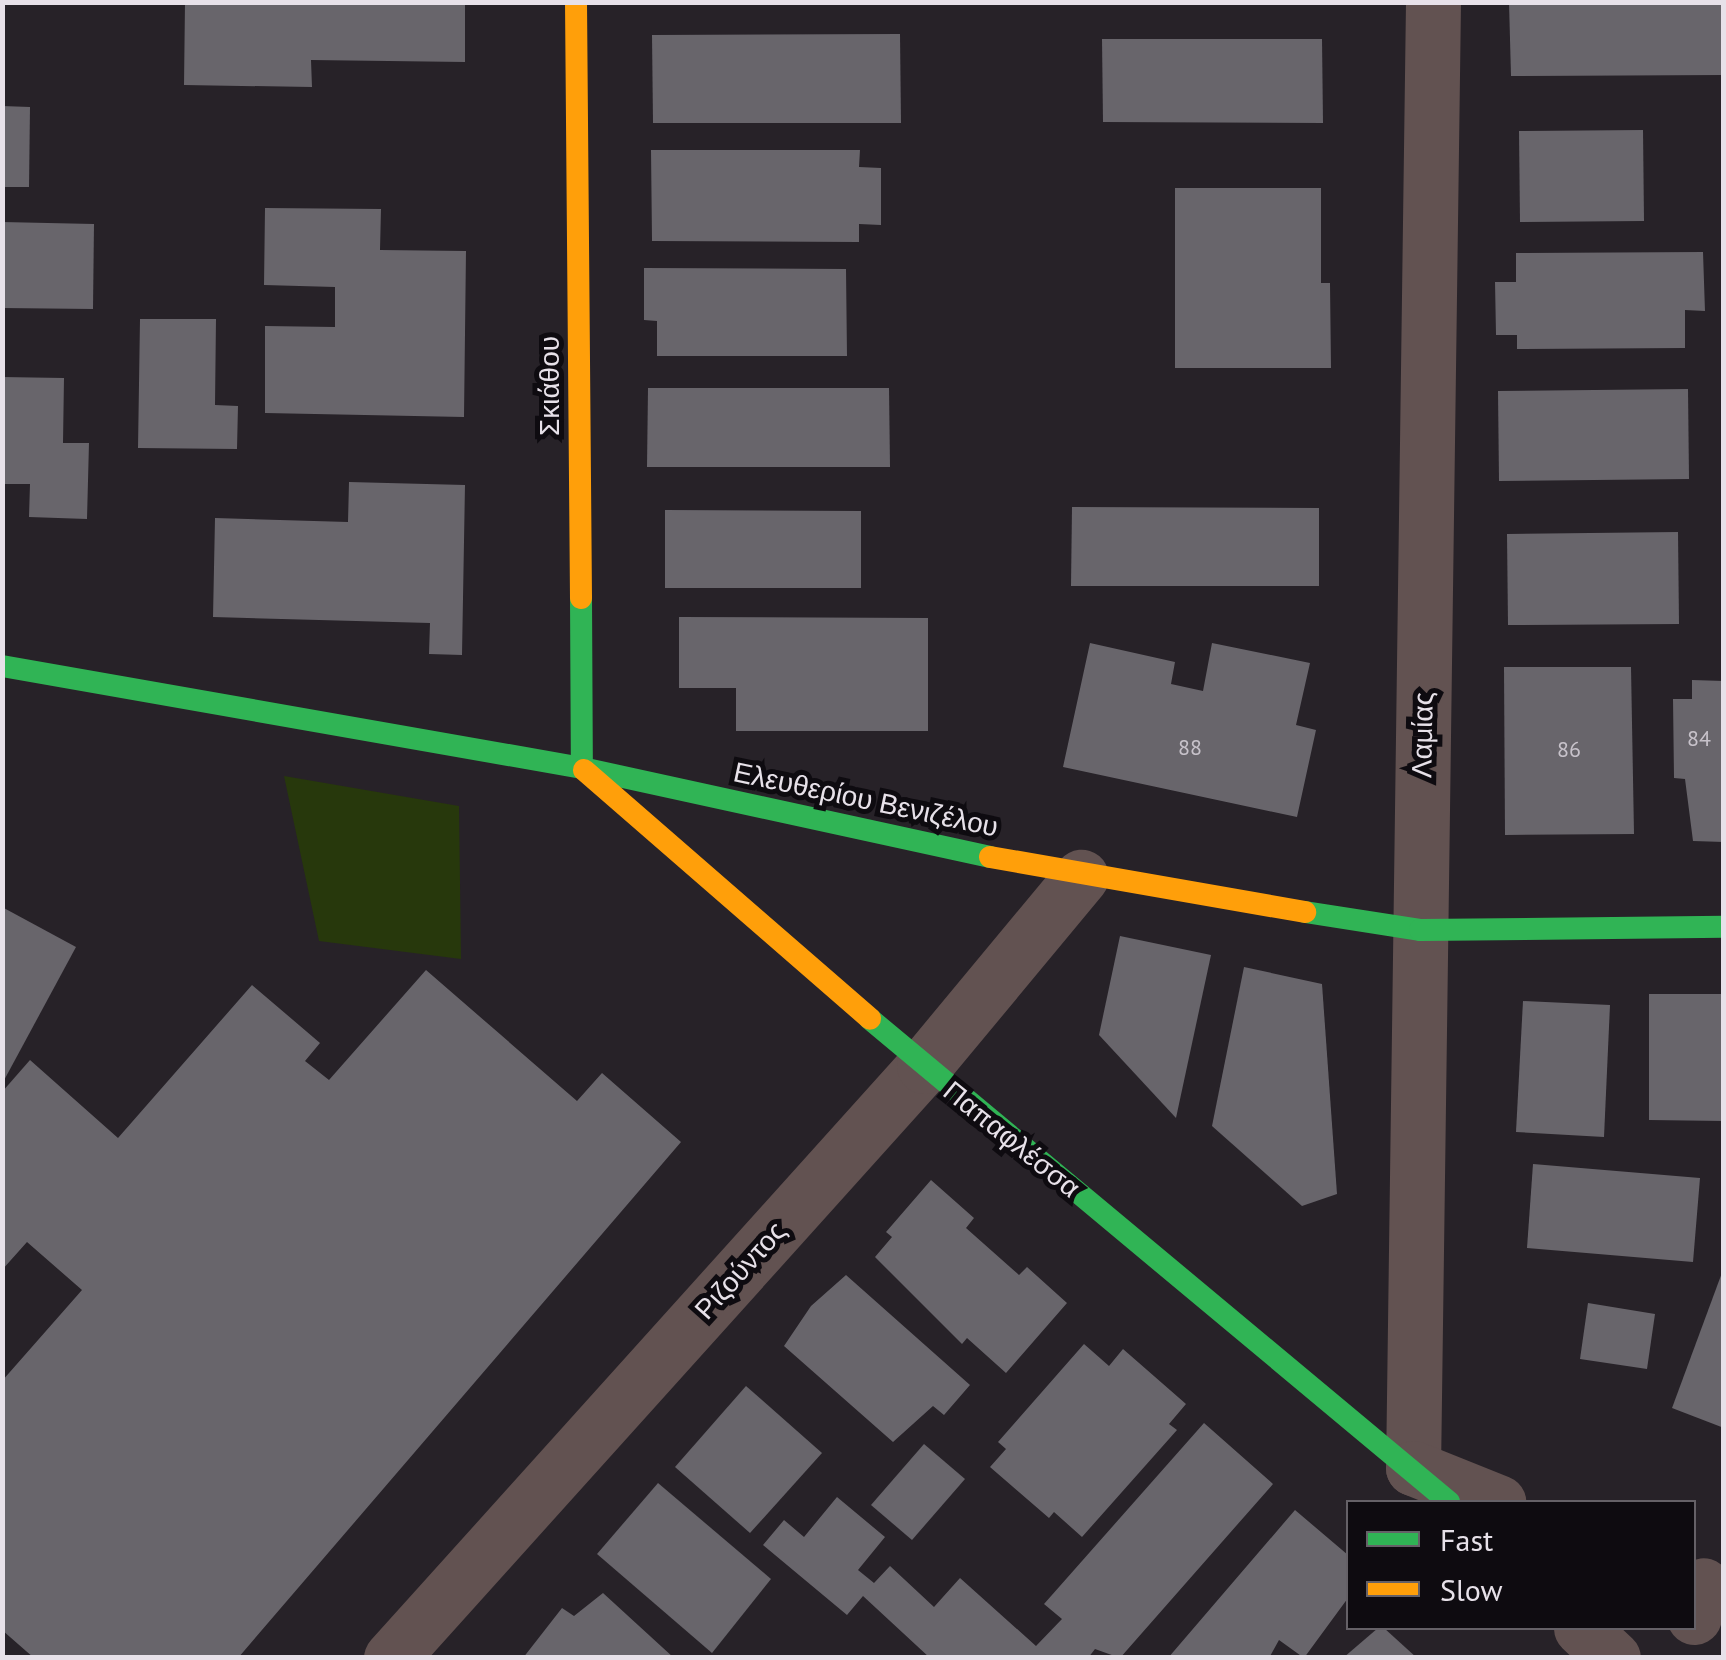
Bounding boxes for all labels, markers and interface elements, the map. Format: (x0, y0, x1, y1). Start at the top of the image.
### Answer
street label: Σκιάθου (532, 336, 566, 436)
street label: Λαμίας (1404, 692, 1440, 778)
house number: 84 (1687, 726, 1711, 752)
house number: 88 (1178, 735, 1202, 761)
house number: 86 (1557, 737, 1581, 763)
street label: Ελευθερίου Βενιζέλου (731, 755, 1001, 843)
street label: Παπαφλέσσα (937, 1074, 1087, 1204)
street label: Ριζούντος (687, 1214, 793, 1326)
legend (1346, 1500, 1696, 1630)
text: Fast (1440, 1520, 1493, 1559)
text: Slow (1440, 1570, 1503, 1609)

